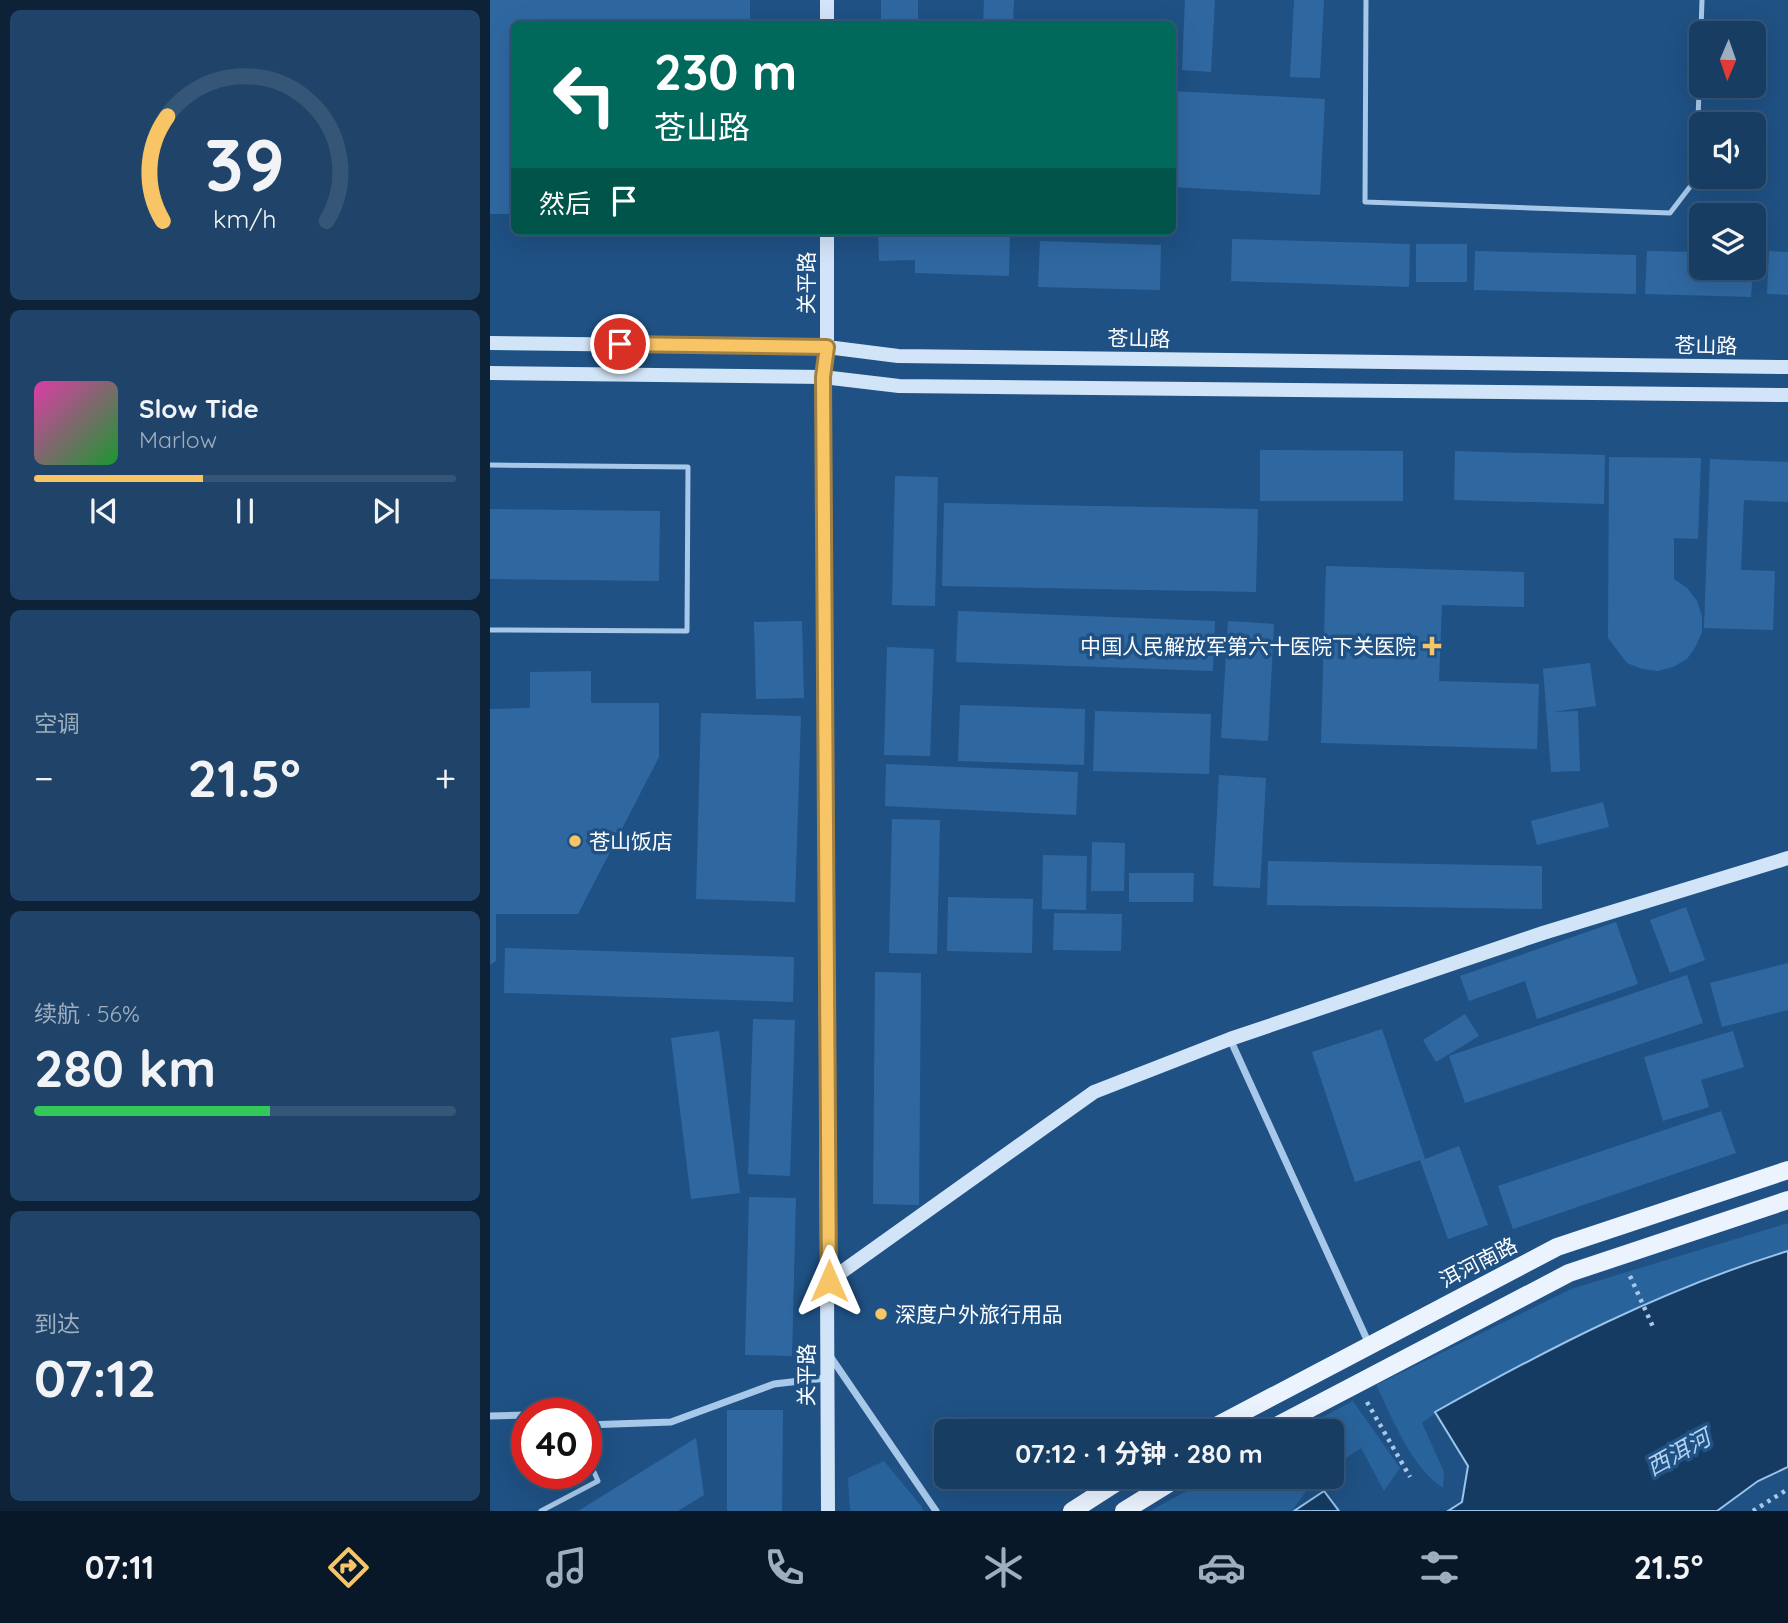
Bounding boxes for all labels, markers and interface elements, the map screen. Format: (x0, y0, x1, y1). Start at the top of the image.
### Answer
north arrow (1689, 21, 1766, 98)
map controls (1689, 21, 1766, 280)
text: 230 m (654, 41, 797, 102)
icon: left (539, 49, 630, 140)
text: 苍山路 (654, 107, 750, 147)
button: sound (1689, 112, 1766, 189)
text: 39 (205, 118, 285, 209)
icon: arrive (605, 182, 643, 220)
text: 然后 (539, 187, 591, 220)
text: km/h (213, 203, 277, 234)
button: layers (1689, 203, 1766, 280)
street label: 关平路 (793, 252, 819, 315)
pin (590, 314, 650, 374)
street label: 苍山路 (1107, 324, 1171, 352)
icon: arrive (601, 325, 639, 363)
street label: 苍山路 (1674, 331, 1738, 359)
text: Slow Tide (139, 392, 259, 425)
text: Marlow (139, 425, 217, 454)
icon: previous (85, 492, 123, 530)
icon: pause (226, 492, 264, 530)
icon: next (367, 492, 405, 530)
place label: 中国人民解放军第六十医院下关医院 (1080, 633, 1416, 659)
marker: 中国人民解放军第六十医院下关医院 (1422, 636, 1442, 656)
text: 空调 (34, 709, 80, 738)
text: 21.5° (188, 745, 301, 810)
text: − (34, 754, 54, 802)
text: + (435, 754, 456, 802)
place label: 苍山饭店 (589, 828, 673, 854)
marker: 苍山饭店 (567, 833, 583, 849)
text: 续航 · 56% (34, 999, 140, 1028)
text: 280 km (34, 1035, 216, 1100)
street label: 洱河南路 (1435, 1231, 1521, 1293)
position arrow (792, 1244, 866, 1318)
place label: 深度户外旅行用品 (895, 1301, 1063, 1327)
marker: 深度户外旅行用品 (873, 1306, 889, 1322)
text: 到达 (34, 1309, 80, 1338)
street label: 关平路 (793, 1344, 819, 1407)
text: 07:12 (34, 1345, 156, 1410)
speed limit sign: 40 (511, 1398, 602, 1489)
water label: 西洱河 (1641, 1421, 1719, 1481)
text: 07:12 · 1 分钟 · 280 m (1015, 1437, 1263, 1470)
icon: directions (324, 1543, 373, 1592)
icon: music (542, 1543, 591, 1592)
icon: phone (760, 1543, 809, 1592)
icon: climate (979, 1543, 1028, 1592)
icon: car (1197, 1543, 1246, 1592)
icon: filters (1415, 1543, 1464, 1592)
text: 07:11 (85, 1547, 154, 1587)
text: 21.5° (1634, 1547, 1703, 1587)

